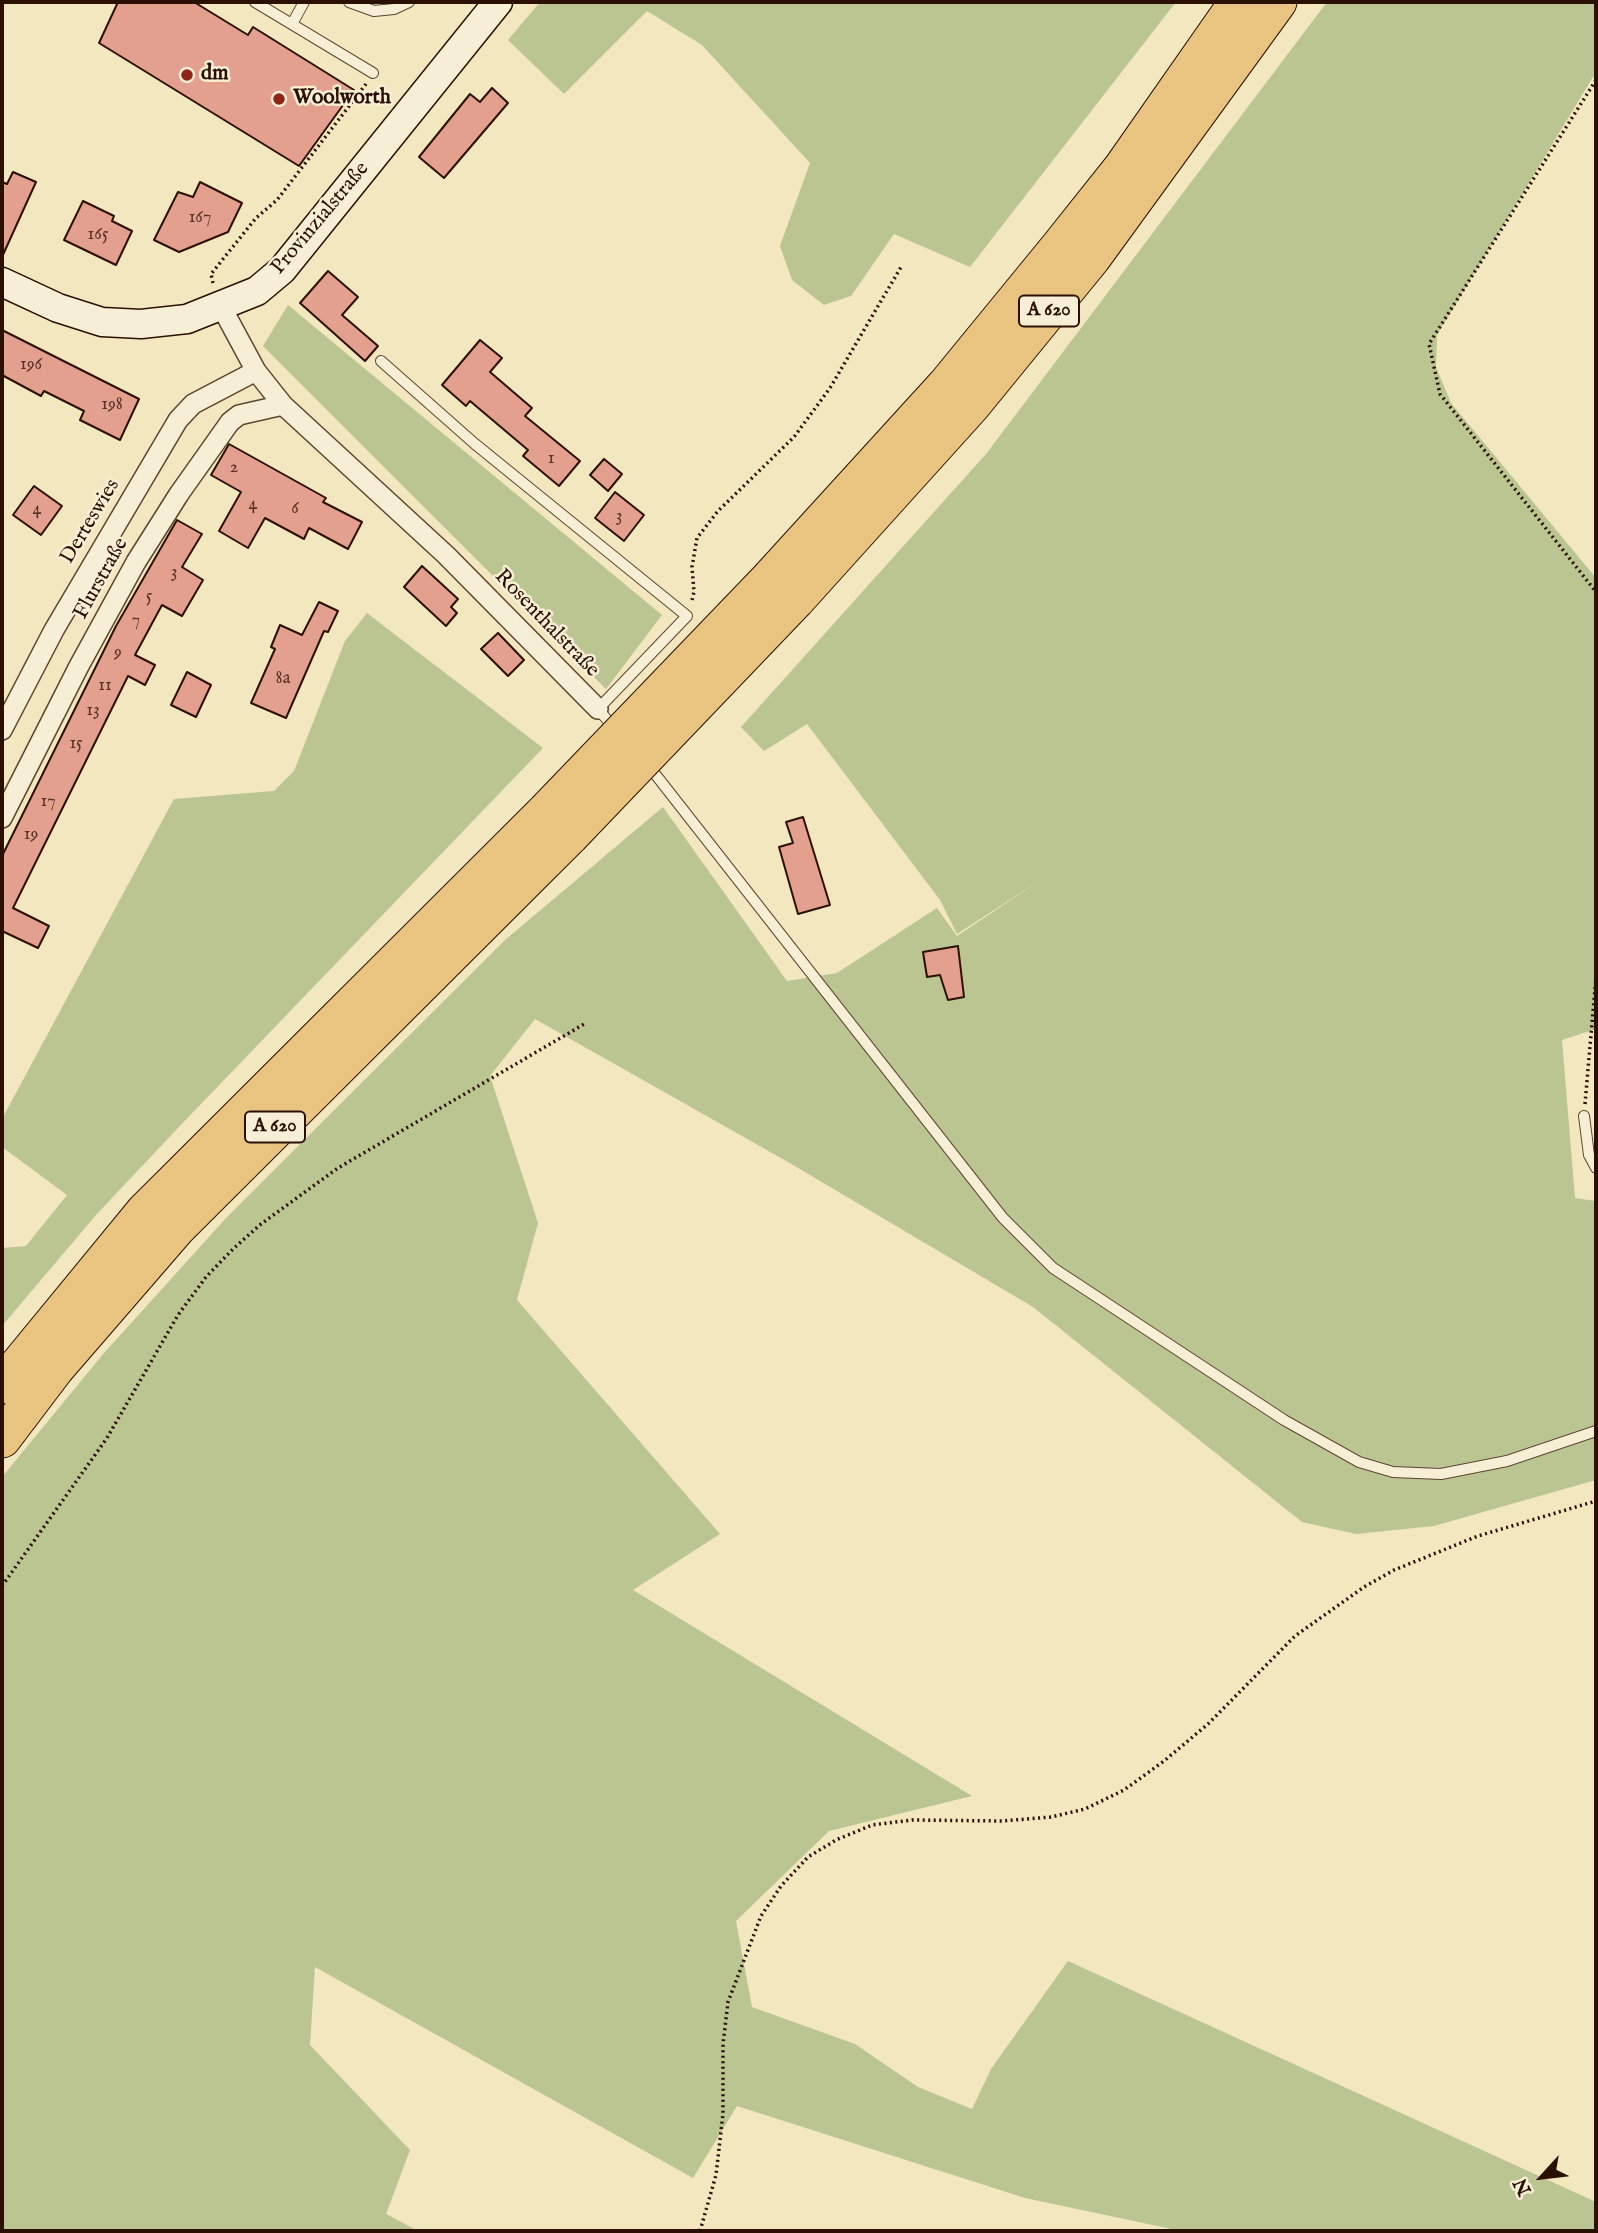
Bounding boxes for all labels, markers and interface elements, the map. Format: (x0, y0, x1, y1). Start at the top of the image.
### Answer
place label: dm (201, 62, 228, 88)
marker: dm (179, 67, 195, 83)
place label: Woolworth (293, 86, 391, 112)
marker: Woolworth (271, 91, 287, 107)
street label: Provinzialstraße (267, 158, 375, 280)
house number: 167 (189, 207, 211, 229)
house number: 165 (88, 224, 108, 246)
road number: A 620 (1019, 296, 1079, 326)
house number: 196 (20, 354, 42, 376)
house number: 198 (101, 394, 123, 416)
house number: 1 (548, 448, 554, 470)
house number: 2 (230, 457, 238, 479)
street label: Derteswies (56, 475, 126, 569)
house number: 4 (249, 494, 257, 516)
house number: 6 (291, 498, 299, 520)
house number: 4 (33, 499, 41, 521)
house number: 3 (616, 506, 622, 528)
street label: Flurstraße (69, 534, 135, 624)
house number: 3 (171, 562, 177, 584)
street label: Rosenthalstraße (488, 565, 604, 683)
house number: 5 (146, 586, 152, 608)
house number: 7 (132, 610, 140, 632)
house number: 9 (114, 642, 122, 664)
house number: 8a (276, 668, 290, 690)
house number: 11 (98, 675, 112, 697)
house number: 13 (86, 700, 100, 722)
house number: 15 (69, 733, 83, 755)
house number: 17 (40, 791, 56, 813)
house number: 19 (24, 824, 38, 846)
road number: A 620 (245, 1112, 305, 1142)
north arrow (1507, 2142, 1577, 2212)
text: N (1509, 2174, 1538, 2199)

